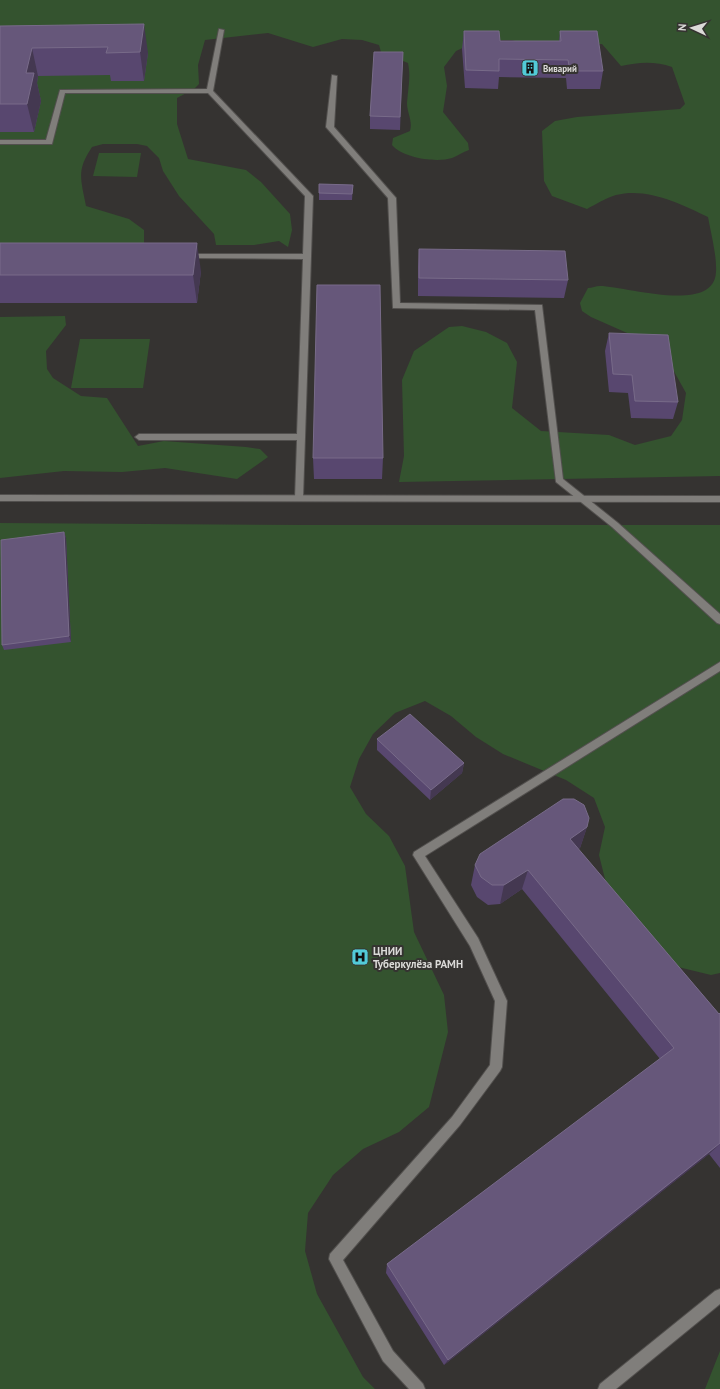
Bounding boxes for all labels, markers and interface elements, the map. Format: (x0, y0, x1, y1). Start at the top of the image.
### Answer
north arrow (672, 8, 712, 48)
text: N (675, 23, 689, 31)
building icon: Виварий (520, 58, 540, 78)
place label: Виварий (543, 63, 577, 74)
place label: ЦНИИ Туберкулёза РАМН (373, 944, 463, 971)
hospital icon: ЦНИИ Туберкулёза РАМН (350, 947, 370, 967)

